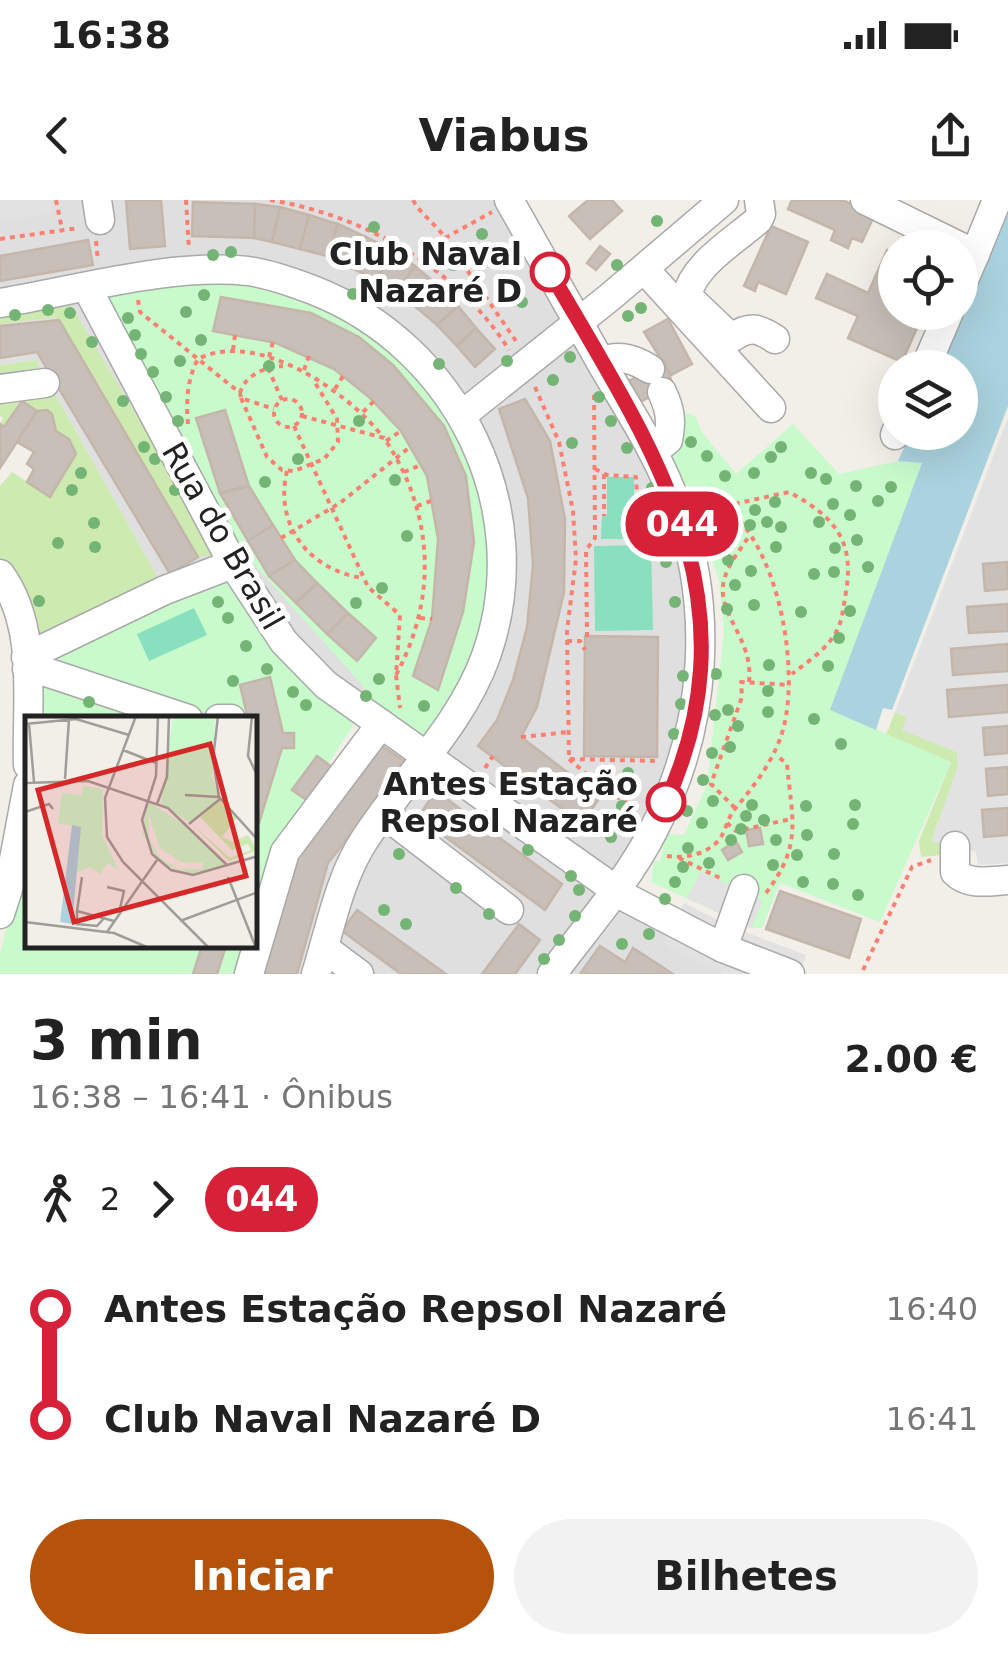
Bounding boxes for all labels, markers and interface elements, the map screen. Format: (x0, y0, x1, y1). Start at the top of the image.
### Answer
text: 16:38 (50, 13, 171, 57)
icon: back (30, 108, 85, 163)
icon: share (923, 108, 978, 163)
text: Viabus (419, 109, 589, 162)
map controls (878, 230, 978, 450)
button: locate (878, 230, 978, 330)
place label: Club Naval Nazaré D (329, 235, 522, 310)
marker: Club Naval Nazaré D (531, 253, 569, 291)
button: layers (878, 350, 978, 450)
street label: Rua do Brasil (154, 436, 292, 636)
line badge: 044 (624, 492, 740, 556)
text: 044 (645, 504, 719, 544)
inset map (25, 716, 258, 949)
place label: Antes Estação Repsol Nazaré (380, 765, 638, 840)
marker: Antes Estação Repsol Nazaré (647, 783, 685, 821)
text: 3 min (30, 1008, 203, 1072)
text: 2.00 € (845, 1037, 978, 1081)
text: 16:38 – 16:41 · Ônibus (30, 1078, 393, 1116)
icon: walk (30, 1172, 85, 1227)
icon: forward (135, 1172, 190, 1227)
text: 044 (225, 1179, 298, 1219)
text: 2 (100, 1180, 120, 1218)
text: Antes Estação Repsol Nazaré (104, 1287, 727, 1331)
text: 16:40 (886, 1290, 978, 1328)
text: Club Naval Nazaré D (104, 1397, 541, 1441)
text: 16:41 (886, 1400, 978, 1438)
button: Iniciar (30, 1519, 494, 1634)
button: Bilhetes (514, 1519, 978, 1634)

